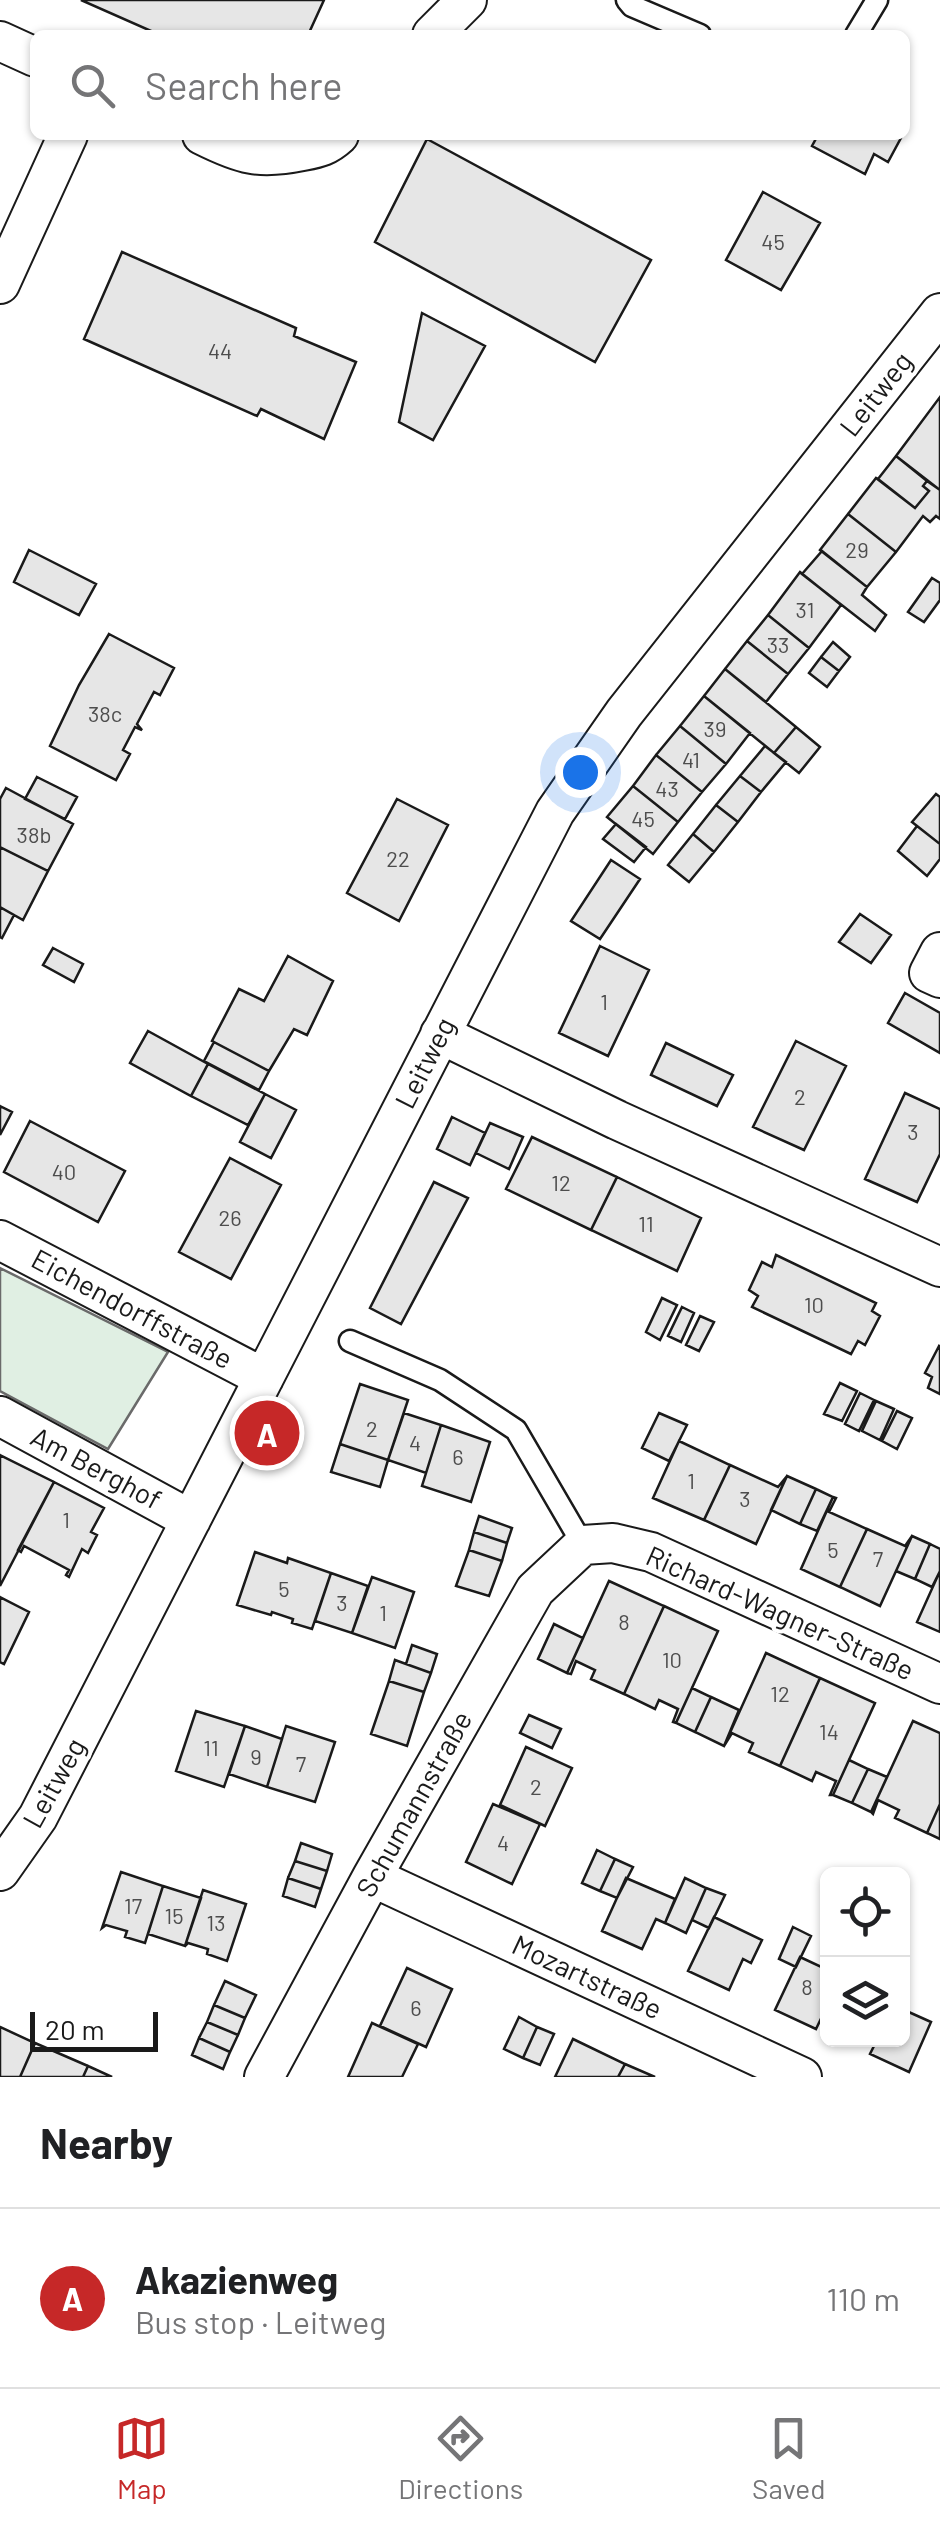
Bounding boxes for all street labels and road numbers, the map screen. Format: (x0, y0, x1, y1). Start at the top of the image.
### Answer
street label: Leitweg (832, 344, 919, 442)
street label: Leitweg (387, 1011, 461, 1114)
street label: Eichendorffstraße (26, 1241, 239, 1375)
street label: Am Berghof (25, 1419, 168, 1516)
street label: Richard-Wagner-Straße (641, 1538, 920, 1687)
street label: Schumannstraße (348, 1705, 478, 1902)
street label: Leitweg (15, 1732, 92, 1834)
street label: Mozartstraße (507, 1927, 668, 2026)

